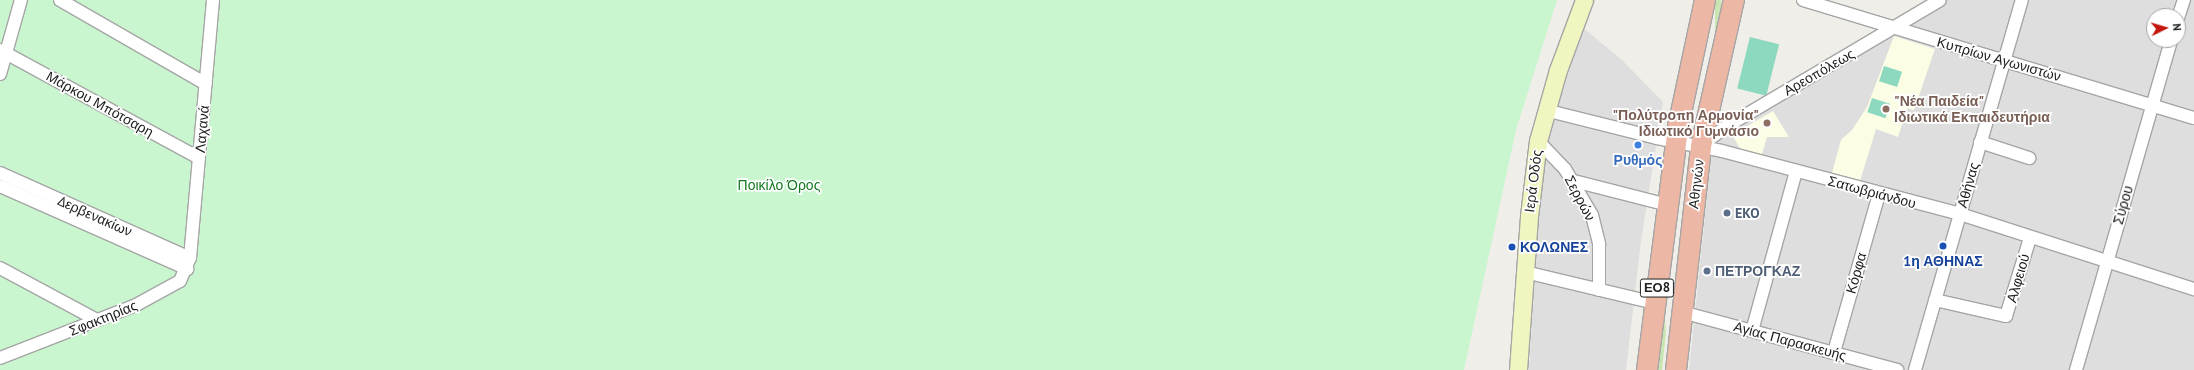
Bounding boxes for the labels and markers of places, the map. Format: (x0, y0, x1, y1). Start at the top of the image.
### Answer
place label: "Νέα Παιδεία" Ιδιωτικά Εκπαιδευτήρια (1894, 93, 2050, 126)
marker: "Νέα Παιδεία" Ιδιωτικά Εκπαιδευτήρια (1881, 104, 1891, 114)
place label: "Πολύτροπη Αρμονία" Ιδιωτικό Γυμνάσιο (1612, 107, 1759, 140)
marker: "Πολύτροπη Αρμονία" Ιδιωτικό Γυμνάσιο (1762, 118, 1772, 128)
marker: Ρυθμός (1633, 140, 1643, 150)
place label: Ρυθμός (1614, 152, 1662, 168)
place label: EKO (1735, 205, 1760, 221)
marker: EKO (1722, 208, 1732, 218)
place label: ΚΟΛΩΝΕΣ (1520, 239, 1588, 255)
marker: 1η ΑΘΗΝΑΣ (1938, 241, 1948, 251)
marker: ΚΟΛΩΝΕΣ (1507, 242, 1517, 252)
place label: 1η ΑΘΗΝΑΣ (1903, 253, 1983, 269)
place label: ΠΕΤΡΟΓΚΑΖ (1715, 263, 1800, 279)
marker: ΠΕΤΡΟΓΚΑΖ (1702, 266, 1712, 276)

